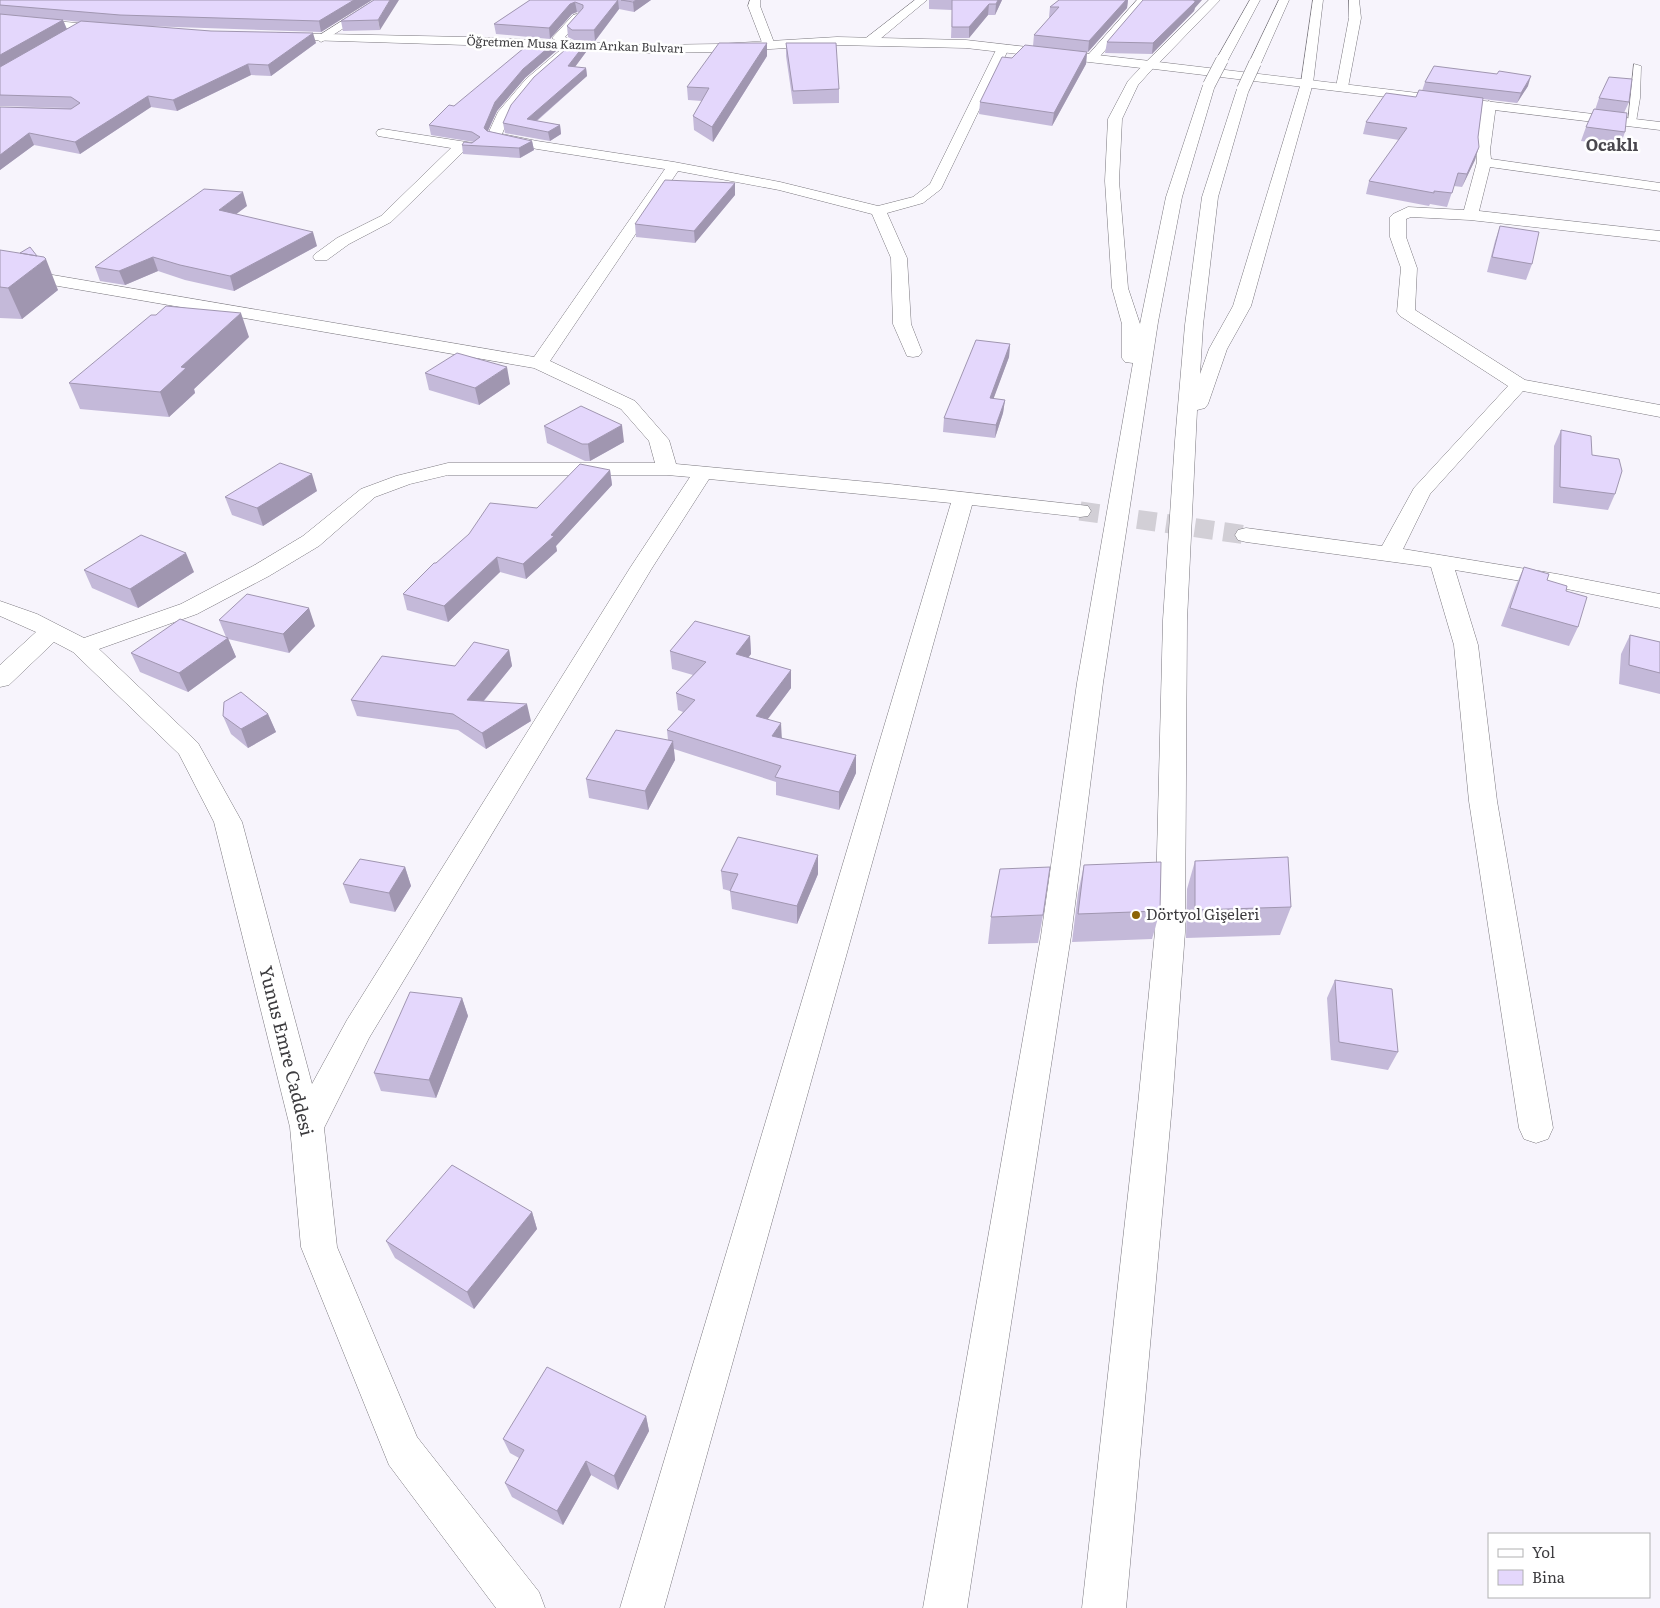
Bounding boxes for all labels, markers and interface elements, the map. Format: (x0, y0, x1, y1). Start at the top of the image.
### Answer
street label: Öğretmen Musa Kazım Arıkan Bulvarı (466, 31, 684, 57)
district label: Ocaklı (1586, 132, 1639, 156)
place label: Dörtyol Gişeleri (1146, 902, 1259, 925)
marker: Dörtyol Gişeleri (1130, 909, 1142, 921)
street label: Yunus Emre Caddesi (253, 963, 322, 1139)
legend (1488, 1533, 1650, 1598)
text: Yol (1532, 1540, 1555, 1563)
text: Bina (1532, 1565, 1566, 1588)

